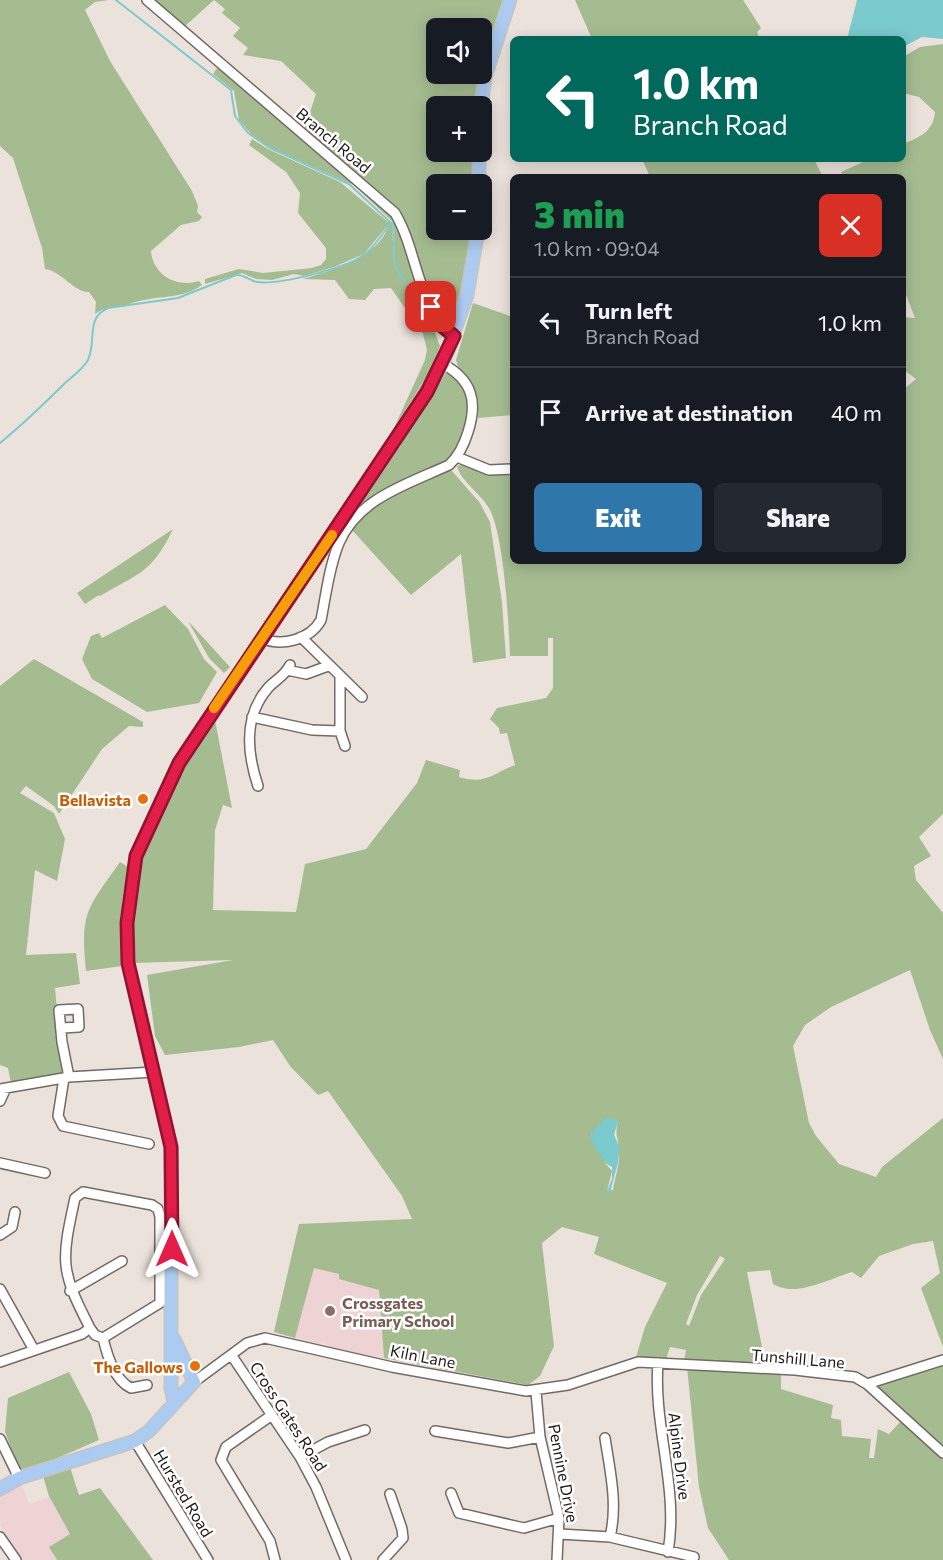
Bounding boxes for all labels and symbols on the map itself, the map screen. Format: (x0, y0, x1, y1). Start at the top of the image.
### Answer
street label: Branch Road (293, 103, 375, 177)
pin (405, 281, 456, 332)
place label: Bellavista (59, 790, 131, 809)
marker: Bellavista (136, 792, 150, 806)
position arrow (140, 1217, 204, 1281)
place label: Crossgates Primary School (342, 1293, 454, 1330)
marker: Crossgates Primary School (323, 1304, 337, 1318)
street label: Kiln Lane (389, 1340, 457, 1372)
street label: Tunshill Lane (750, 1344, 846, 1372)
place label: The Gallows (93, 1357, 183, 1376)
street label: Cross Gates Road (247, 1358, 331, 1474)
marker: The Gallows (188, 1359, 202, 1373)
street label: Alpine Drive (665, 1411, 695, 1501)
street label: Pennine Drive (545, 1422, 583, 1524)
street label: Hursted Road (150, 1446, 218, 1540)

